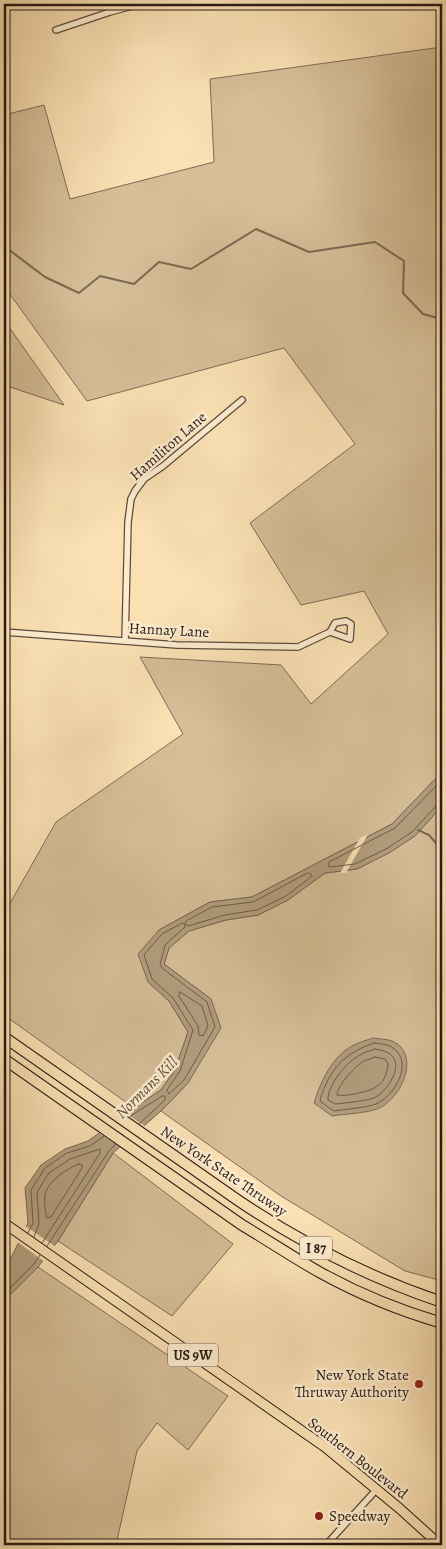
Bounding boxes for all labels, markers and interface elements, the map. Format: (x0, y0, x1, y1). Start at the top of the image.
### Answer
street label: Hamiliton Lane (125, 407, 211, 485)
street label: Hannay Lane (128, 618, 210, 642)
water label: Normans Kill (111, 1052, 183, 1124)
street label: New York State Thruway (157, 1121, 292, 1221)
road number: I 87 (300, 1236, 332, 1260)
road number: US 9W (168, 1344, 218, 1366)
place label: New York State Thruway Authority (295, 1365, 409, 1402)
marker: New York State Thruway Authority (413, 1378, 425, 1390)
street label: Southern Boulevard (304, 1413, 413, 1504)
place label: Speedway (329, 1506, 390, 1526)
marker: Speedway (313, 1510, 325, 1522)

